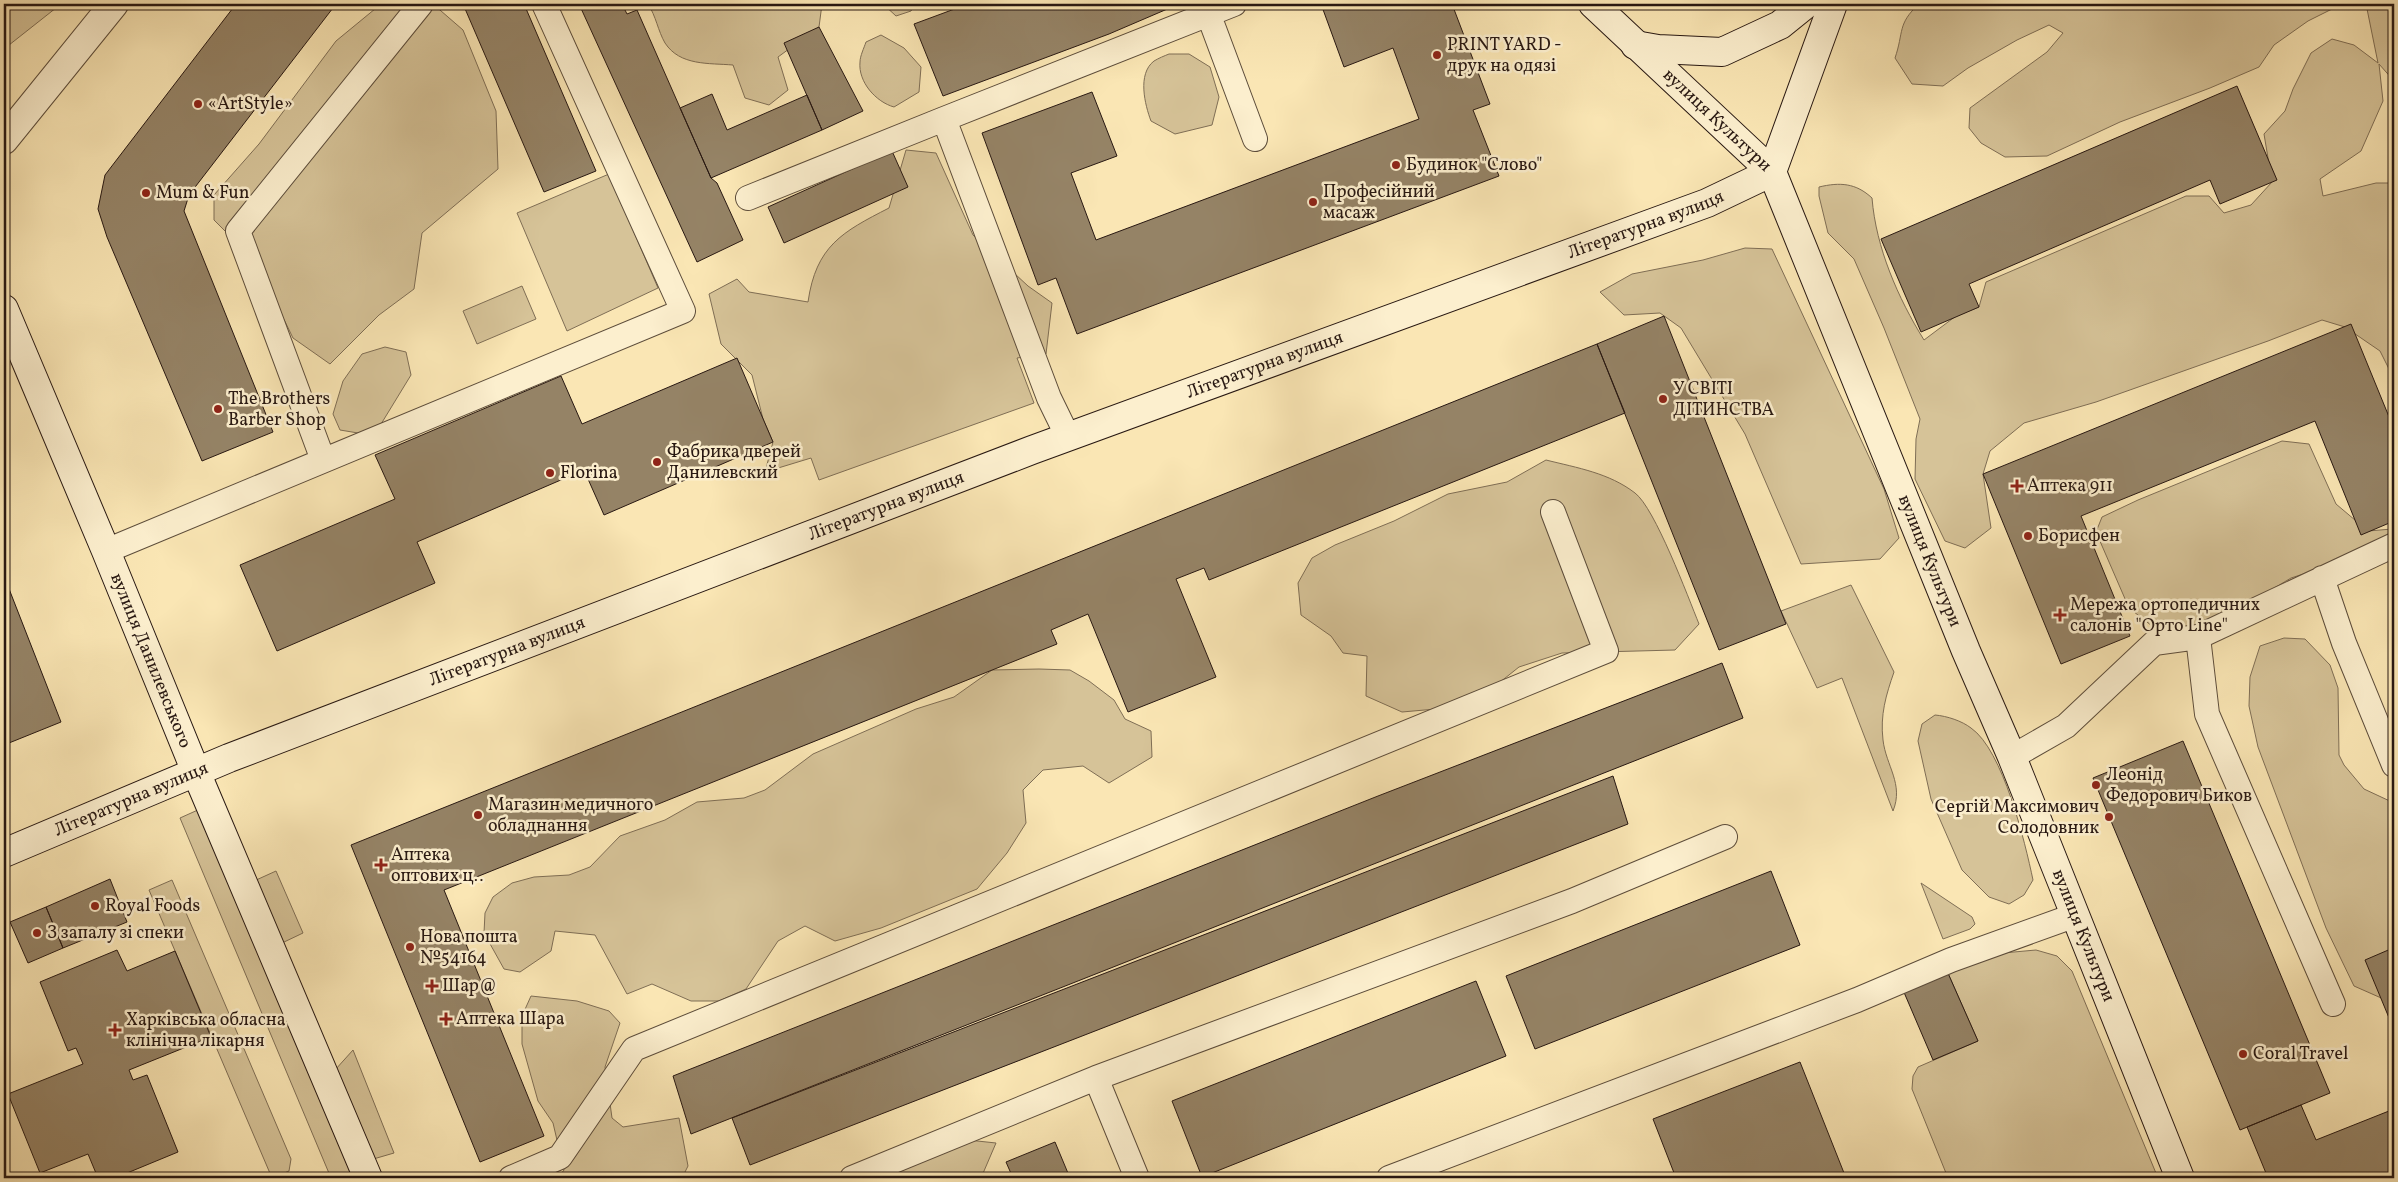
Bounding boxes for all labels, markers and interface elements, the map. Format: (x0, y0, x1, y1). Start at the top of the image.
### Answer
place label: PRINT YARD - друк на одязі (1447, 33, 1562, 79)
marker: PRINT YARD - друк на одязі (1431, 49, 1443, 61)
street label: вулиця Культури (1657, 63, 1777, 178)
place label: «ArtStyle» (208, 92, 293, 117)
marker: «ArtStyle» (192, 98, 204, 110)
place label: Будинок "Слово" (1406, 153, 1542, 178)
marker: Будинок "Слово" (1390, 159, 1402, 171)
place label: Професійний масаж (1323, 180, 1435, 226)
place label: Mum & Fun (156, 181, 250, 206)
street label: Літературна вулиця (1564, 184, 1728, 266)
marker: Mum & Fun (140, 187, 152, 199)
marker: Професійний масаж (1307, 196, 1319, 208)
street label: Літературна вулиця (1183, 325, 1347, 405)
place label: У СВІТІ ДІТИНСТВА (1673, 377, 1775, 423)
place label: The Brothers Barber Shop (228, 387, 330, 433)
marker: У СВІТІ ДІТИНСТВА (1657, 393, 1669, 405)
marker: The Brothers Barber Shop (212, 403, 224, 415)
place label: Фабрика дверей Данилевский (667, 440, 801, 486)
marker: Фабрика дверей Данилевский (651, 456, 663, 468)
place label: Florina (560, 461, 618, 486)
street label: Літературна вулиця (804, 465, 968, 547)
marker: Florina (544, 467, 556, 479)
place label: Аптека 911 (2027, 474, 2113, 499)
marker: Аптека 911 (2011, 480, 2023, 492)
street label: вулиця Культури (1891, 491, 1968, 631)
place label: Борисфен (2038, 524, 2120, 549)
marker: Борисфен (2022, 530, 2034, 542)
street label: вулиця Данилевського (104, 569, 197, 752)
place label: Мережа ортопедичних салонiв "Орто Line" (2070, 593, 2260, 639)
marker: Мережа ортопедичних салонiв "Орто Line" (2054, 609, 2066, 621)
street label: Літературна вулиця (425, 610, 589, 693)
street label: Літературна вулиця (50, 756, 212, 843)
place label: Леонід Федорович Биков (2106, 763, 2252, 809)
marker: Леонід Федорович Биков (2090, 779, 2102, 791)
place label: Магазин медичного обладнання (488, 793, 653, 839)
place label: Сергій Максимович Солодовник (1935, 795, 2099, 841)
marker: Магазин медичного обладнання (472, 809, 484, 821)
marker: Сергій Максимович Солодовник (2103, 811, 2115, 823)
place label: Аптека оптових ц‥ (391, 843, 484, 889)
marker: Аптека оптових ц‥ (375, 859, 387, 871)
street label: вулиця Культури (2045, 865, 2121, 1006)
place label: Royal Foods (105, 894, 200, 919)
marker: Royal Foods (89, 900, 101, 912)
place label: З запалу зі спеки (47, 921, 184, 946)
place label: Нова пошта №54164 (420, 925, 518, 971)
marker: З запалу зі спеки (31, 927, 43, 939)
marker: Нова пошта №54164 (404, 941, 416, 953)
place label: Шар@ (442, 974, 497, 999)
marker: Шар@ (426, 980, 438, 992)
place label: Аптека Шара (456, 1007, 565, 1032)
place label: Харківська обласна клінічна лікарня (126, 1008, 286, 1054)
marker: Аптека Шара (440, 1013, 452, 1025)
marker: Харківська обласна клінічна лікарня (108, 1023, 122, 1037)
place label: Coral Travel (2253, 1042, 2348, 1067)
marker: Coral Travel (2237, 1048, 2249, 1060)

